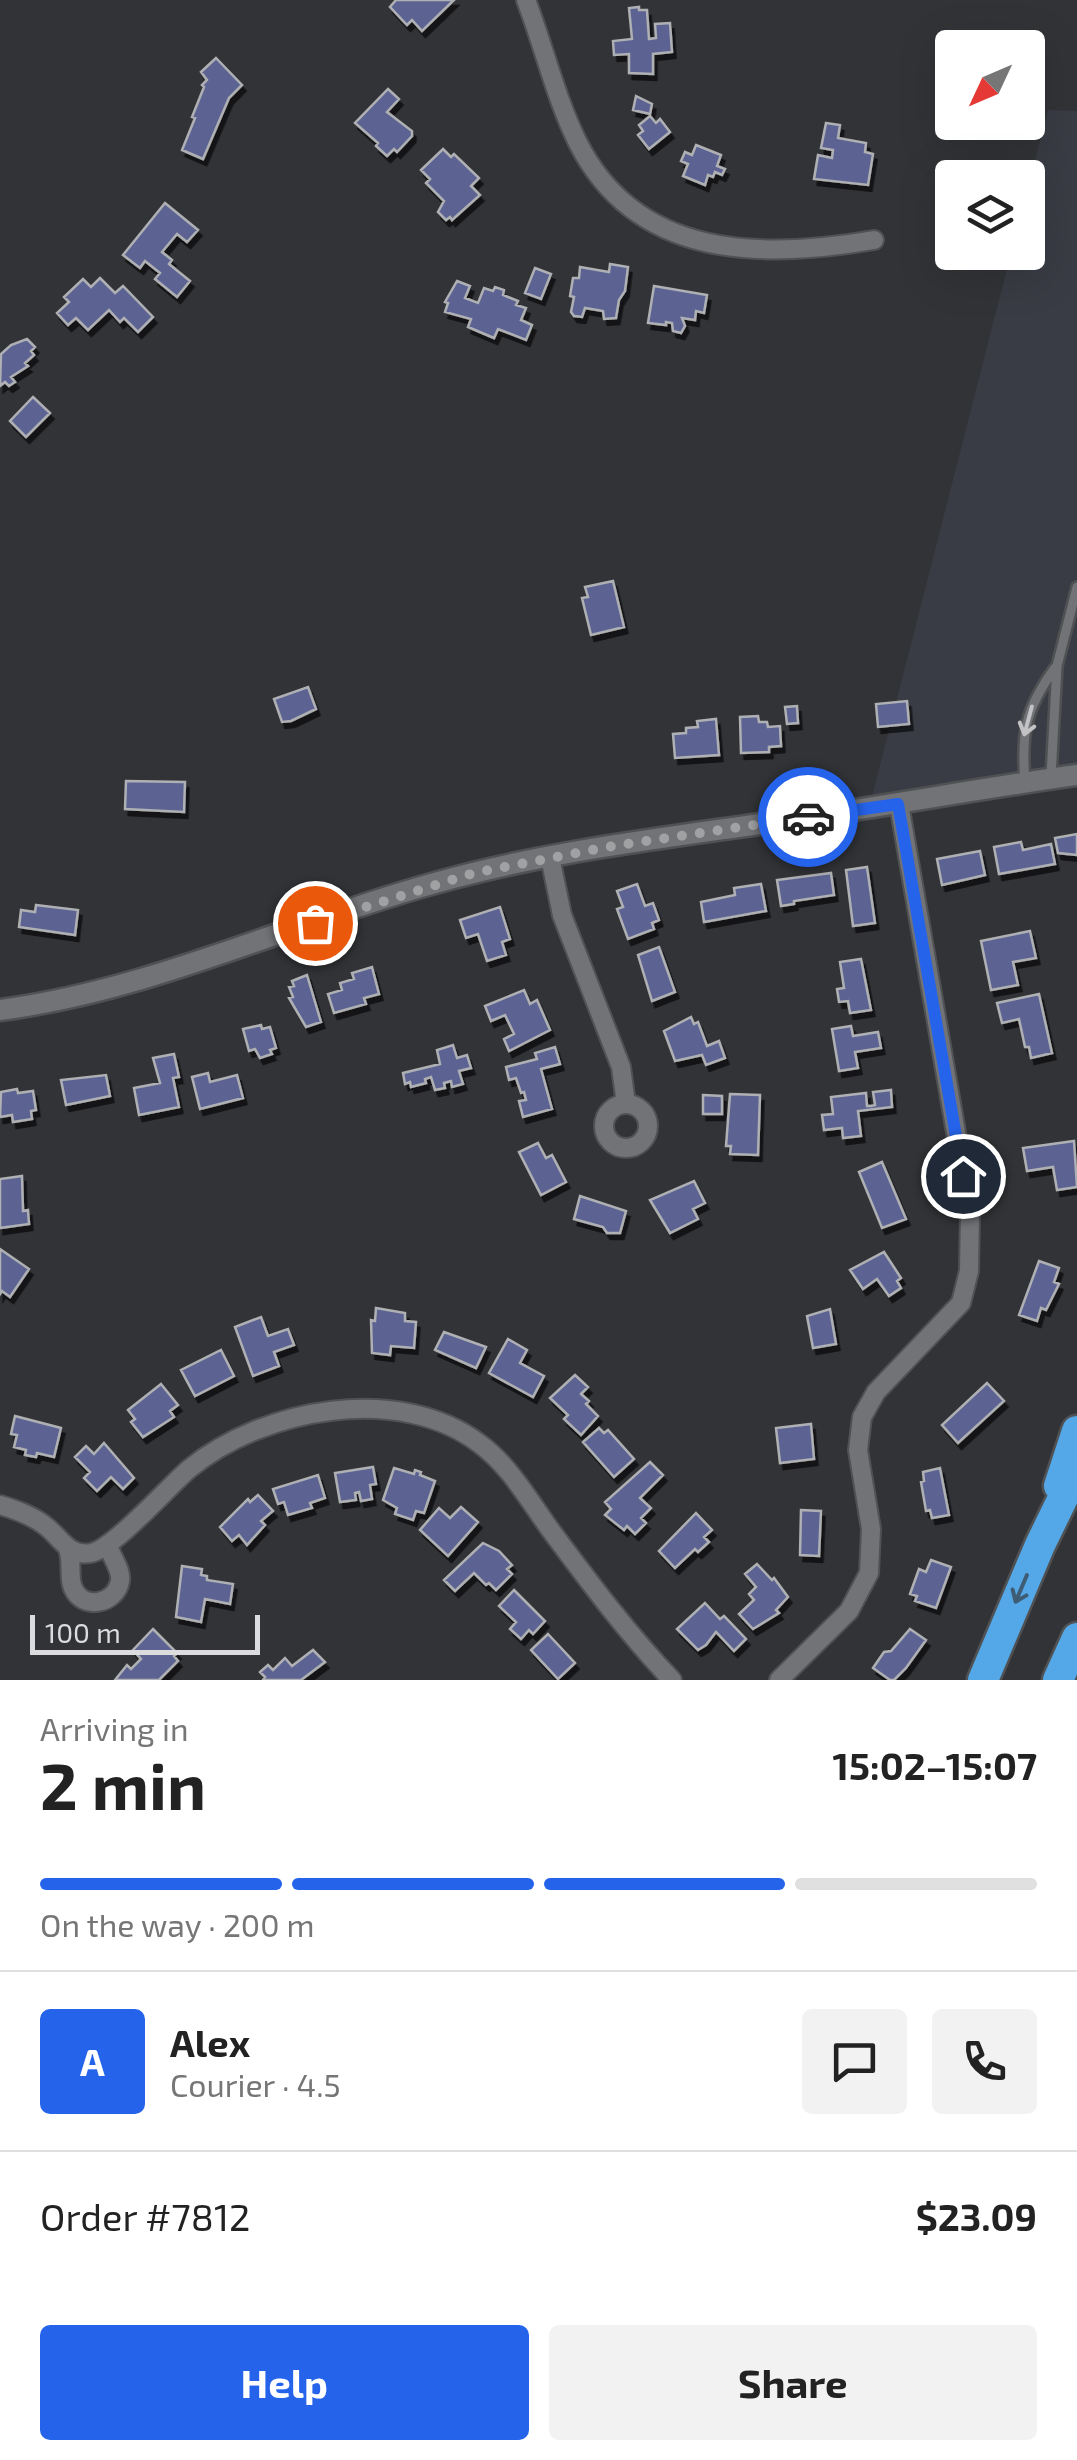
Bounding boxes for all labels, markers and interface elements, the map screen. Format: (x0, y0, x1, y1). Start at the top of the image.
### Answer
north arrow (935, 30, 1045, 140)
map controls (935, 30, 1045, 270)
button: layers (935, 160, 1045, 270)
one-way arrow (1017, 705, 1036, 736)
courier (758, 767, 858, 867)
icon: car (781, 790, 836, 845)
pin (273, 881, 358, 966)
icon: bag (288, 896, 343, 951)
pin (921, 1134, 1006, 1219)
icon: home (936, 1149, 991, 1204)
one-way arrow (1011, 1573, 1029, 1604)
scale bar (30, 1610, 260, 1654)
text: 100 m (45, 1615, 121, 1649)
text: Arriving in (40, 1709, 189, 1747)
text: 15:02–15:07 (833, 1742, 1037, 1788)
text: 2 min (40, 1745, 206, 1823)
text: On the way · 200 m (40, 1905, 315, 1943)
button: chat (802, 2009, 907, 2114)
button: phone (932, 2009, 1037, 2114)
text: Alex (170, 2019, 250, 2065)
text: A (80, 2038, 105, 2084)
text: Courier · 4.5 (170, 2065, 341, 2103)
text: Order #7812 (40, 2193, 250, 2239)
text: $23.09 (916, 2193, 1037, 2239)
button: Help (40, 2325, 529, 2440)
button: Share (549, 2325, 1037, 2440)

